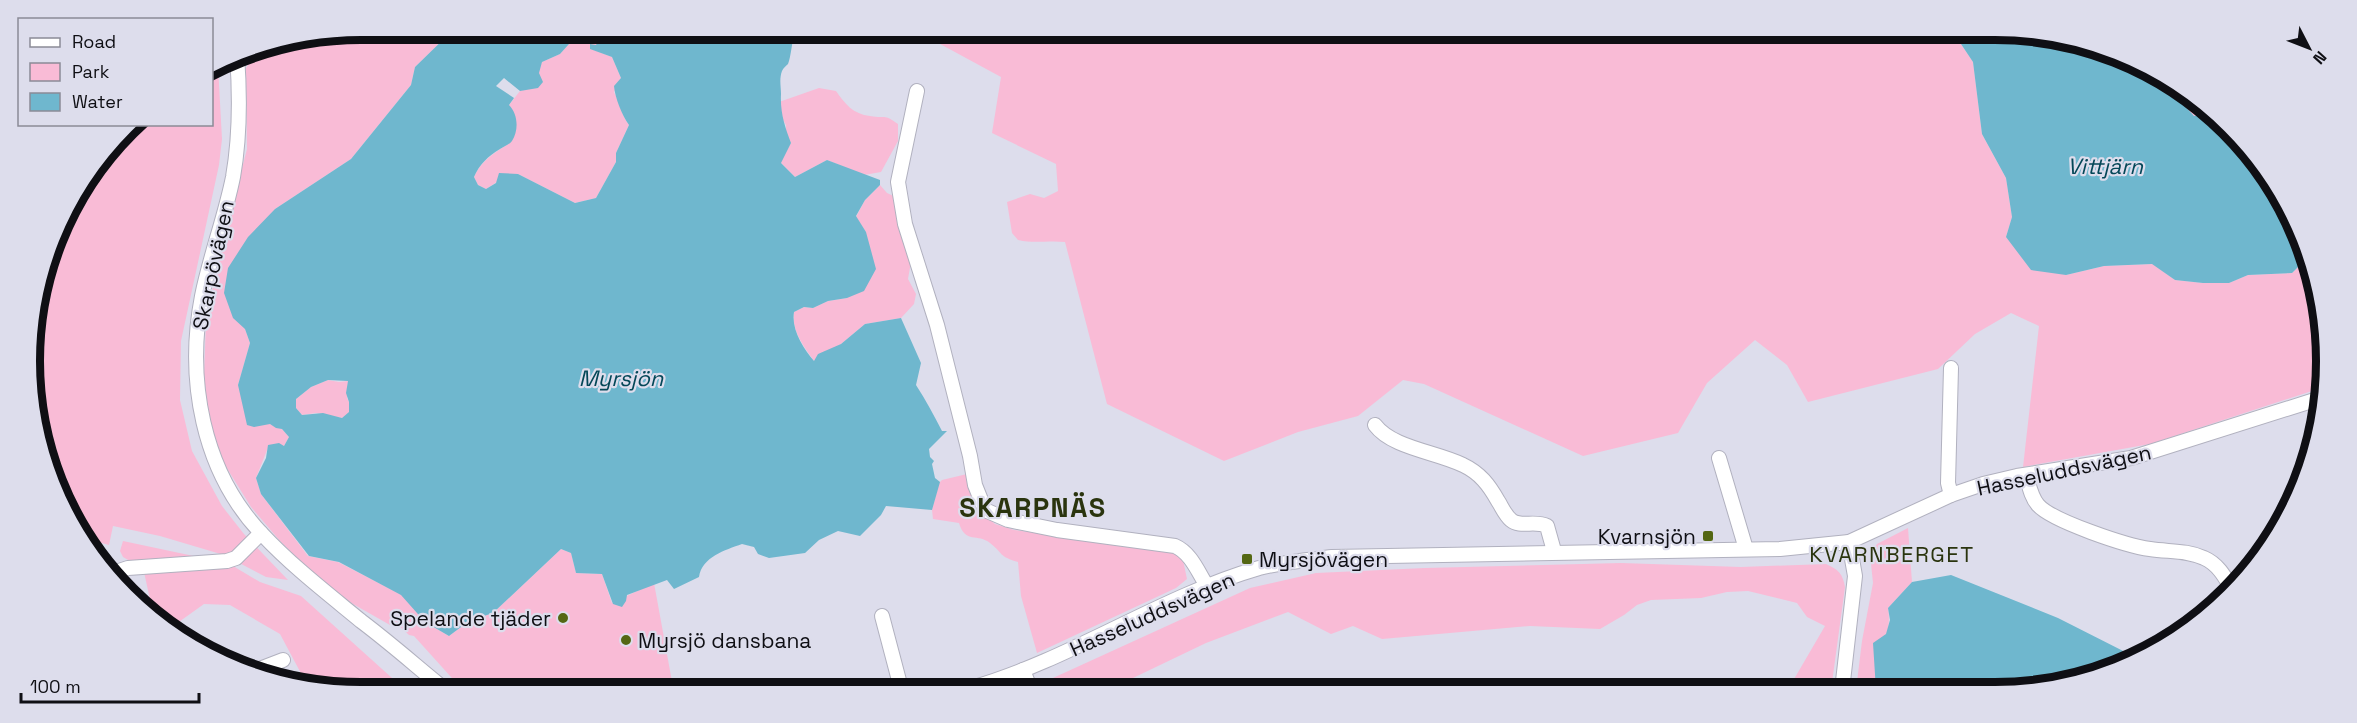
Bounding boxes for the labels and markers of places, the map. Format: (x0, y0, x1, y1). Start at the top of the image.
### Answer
place label: Kvarnsjön (1598, 523, 1696, 550)
marker: Kvarnsjön (1701, 529, 1715, 543)
place label: Myrsjövägen (1259, 546, 1388, 573)
marker: Myrsjövägen (1240, 552, 1254, 566)
place label: Spelande tjäder (390, 605, 551, 632)
marker: Spelande tjäder (556, 611, 570, 625)
place label: Myrsjö dansbana (638, 627, 811, 654)
marker: Myrsjö dansbana (619, 633, 633, 647)

